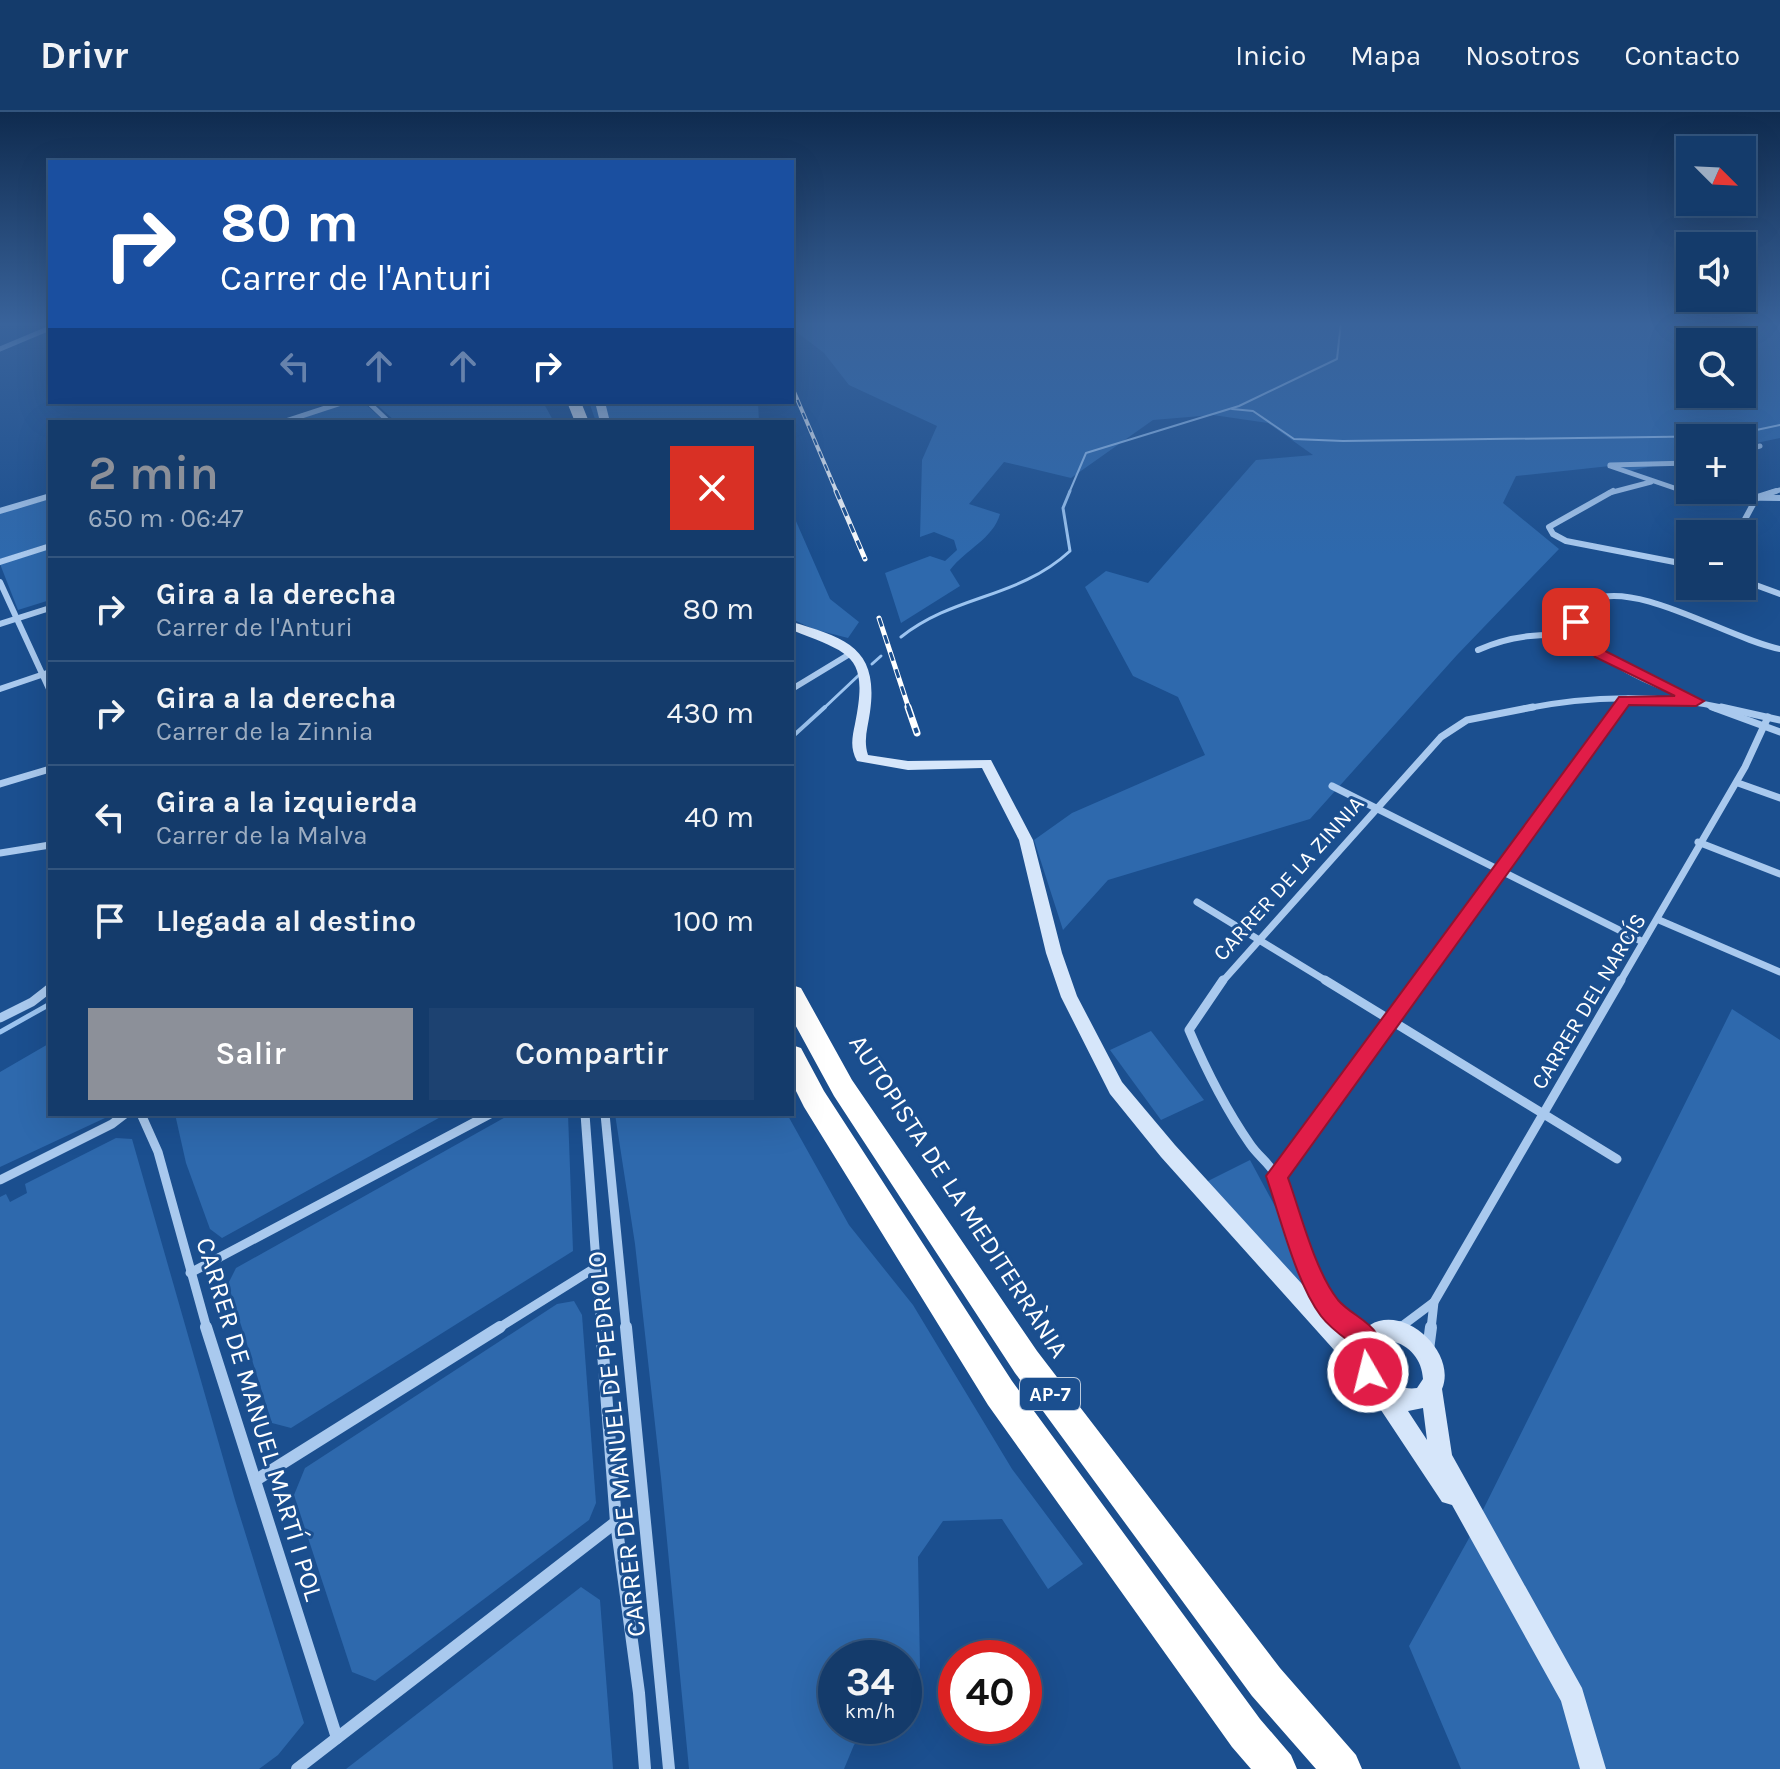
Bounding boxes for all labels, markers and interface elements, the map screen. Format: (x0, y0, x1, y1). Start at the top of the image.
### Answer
text: Drivr (40, 33, 128, 78)
text: Inicio (1235, 39, 1306, 72)
text: Mapa (1350, 39, 1421, 72)
text: Nosotros (1465, 39, 1580, 72)
text: Contacto (1624, 39, 1740, 72)
north arrow (1676, 136, 1756, 216)
map controls (1676, 136, 1756, 600)
text: 80 m (220, 190, 359, 255)
icon: right (88, 192, 192, 296)
button: sound (1676, 232, 1756, 312)
text: Carrer de l'Anturi (220, 257, 493, 299)
button: search (1676, 328, 1756, 408)
icon: left (273, 344, 317, 388)
icon: ahead (357, 344, 401, 388)
icon: ahead (441, 344, 485, 388)
icon: right (525, 344, 569, 388)
button: + (1676, 424, 1756, 504)
text: 2 min (88, 445, 219, 501)
button: close (670, 446, 754, 530)
text: 650 m · 06:47 (88, 503, 244, 534)
button: − (1676, 520, 1756, 600)
text: Gira a la derecha (156, 576, 397, 612)
icon: right (88, 587, 132, 631)
pin (1542, 588, 1610, 656)
text: 80 m (683, 591, 754, 627)
icon: arrive (1554, 600, 1598, 644)
text: Carrer de l'Anturi (156, 612, 353, 643)
text: Gira a la derecha (156, 680, 397, 716)
icon: right (88, 691, 132, 735)
text: 430 m (667, 695, 754, 731)
text: Carrer de la Zinnia (156, 716, 373, 747)
text: Gira a la izquierda (156, 784, 418, 820)
street label: CARRER DE LA ZINNIA (1208, 791, 1370, 966)
icon: left (88, 795, 132, 839)
text: 40 m (684, 799, 754, 835)
text: Carrer de la Malva (156, 820, 368, 851)
icon: arrive (88, 899, 132, 943)
text: Llegada al destino (156, 903, 416, 939)
text: 100 m (673, 903, 754, 939)
street label: CARRER DEL NARCÍS (1525, 908, 1652, 1094)
button: Salir (88, 1008, 413, 1100)
button: Compartir (429, 1008, 754, 1100)
street label: AUTOPISTA DE LA MEDITERRÀNIA (842, 1028, 1076, 1364)
street label: CARRER DE MANUEL MARTÍ I POL (189, 1233, 331, 1605)
street label: CARRER DE MANUEL DE PEDROLO (581, 1249, 652, 1638)
position arrow (1326, 1330, 1410, 1414)
road number: AP-7 (1020, 1378, 1080, 1410)
speed limit sign: 40 (938, 1640, 1042, 1744)
text: 34 (846, 1658, 894, 1705)
text: km/h (845, 1700, 895, 1723)

